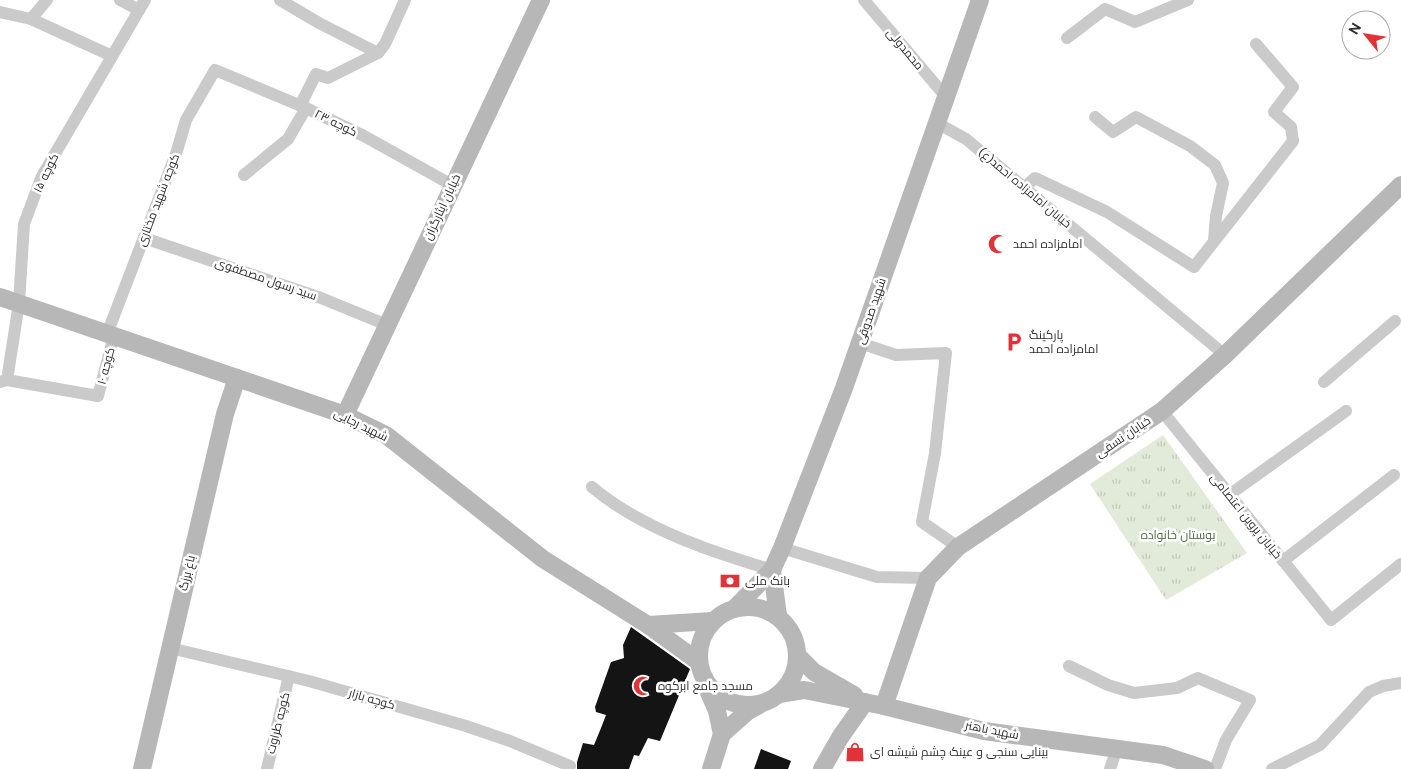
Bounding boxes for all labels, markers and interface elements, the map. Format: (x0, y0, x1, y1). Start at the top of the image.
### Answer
north arrow (1341, 10, 1391, 60)
text: N (1344, 20, 1365, 37)
street label: محمدولی (883, 25, 927, 73)
street label: کوچه ۲۳ (312, 106, 360, 141)
street label: خیابان امامزاده احمد(ع) (975, 144, 1075, 232)
street label: کوچه ۱۵ (30, 151, 63, 196)
street label: کوچه شهید مختاری (133, 151, 184, 249)
street label: خیابان ایثارگران (420, 171, 464, 243)
mosque icon: امامزاده احمد (987, 233, 1009, 255)
place label: امامزاده احمد (1013, 236, 1082, 252)
street label: سید رسول مصطفوی (213, 254, 319, 304)
street label: شهید صدوقی (852, 276, 890, 346)
place label: پارکینگ امامزاده احمد (1029, 327, 1098, 357)
parking icon: پارکینگ امامزاده احمد (1003, 331, 1025, 353)
street label: کوچه ۱۰ (93, 346, 120, 387)
street label: شهید رجایی (331, 405, 391, 445)
street label: خیابان نسفی (1092, 413, 1154, 461)
street label: خیابان پروین اعتصامی (1206, 470, 1285, 563)
park label: بوستان خانواده (1141, 527, 1215, 543)
street label: باغ برزگ (175, 554, 199, 592)
bank icon: بانک ملی (719, 570, 741, 592)
place label: بانک ملی (745, 573, 790, 589)
mosque icon: مسجد جامع ابرکوه (632, 675, 654, 697)
place label: مسجد جامع ابرکوه (658, 678, 753, 694)
street label: کوچه بازار (346, 684, 397, 714)
street label: کوچه طراوت (263, 691, 294, 756)
street label: شهید باهنر (963, 717, 1020, 743)
shop icon: بینایی سنجی و عینک چشم شیشه ای (844, 741, 866, 763)
place label: بینایی سنجی و عینک چشم شیشه ای (870, 744, 1048, 761)

